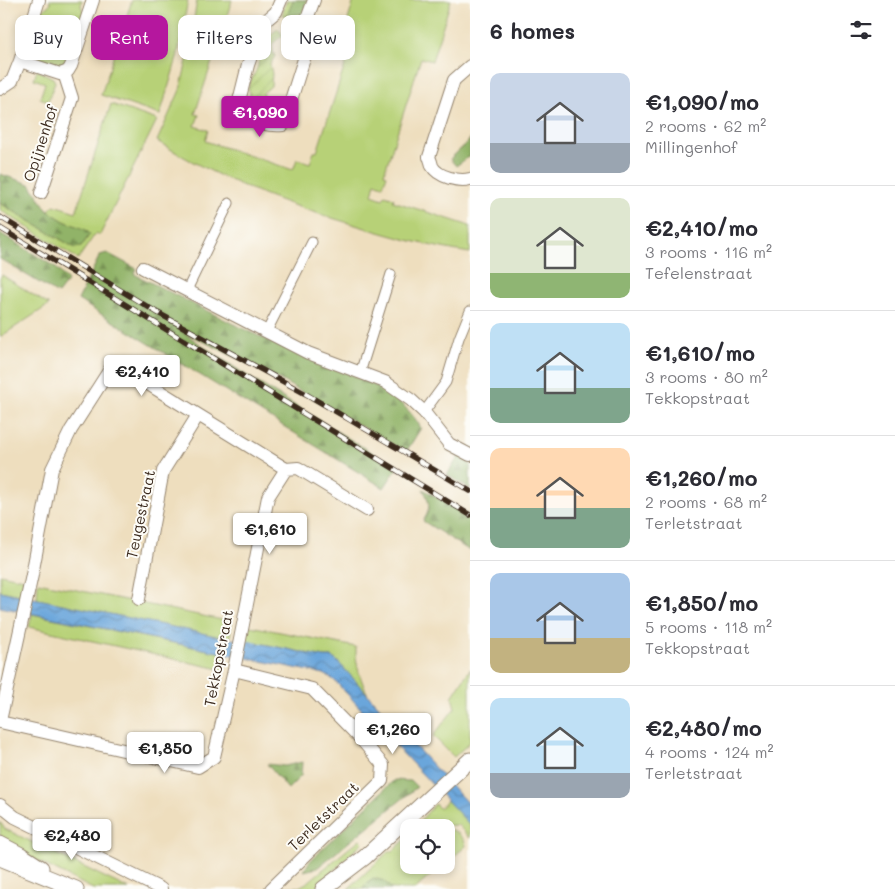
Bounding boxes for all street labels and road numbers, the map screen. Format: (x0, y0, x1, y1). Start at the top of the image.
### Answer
street label: Opijnenhof (18, 101, 62, 184)
street label: Teugestraat (121, 468, 159, 560)
street label: Tekkopstraat (199, 608, 237, 708)
street label: Terletstraat (283, 777, 363, 855)

